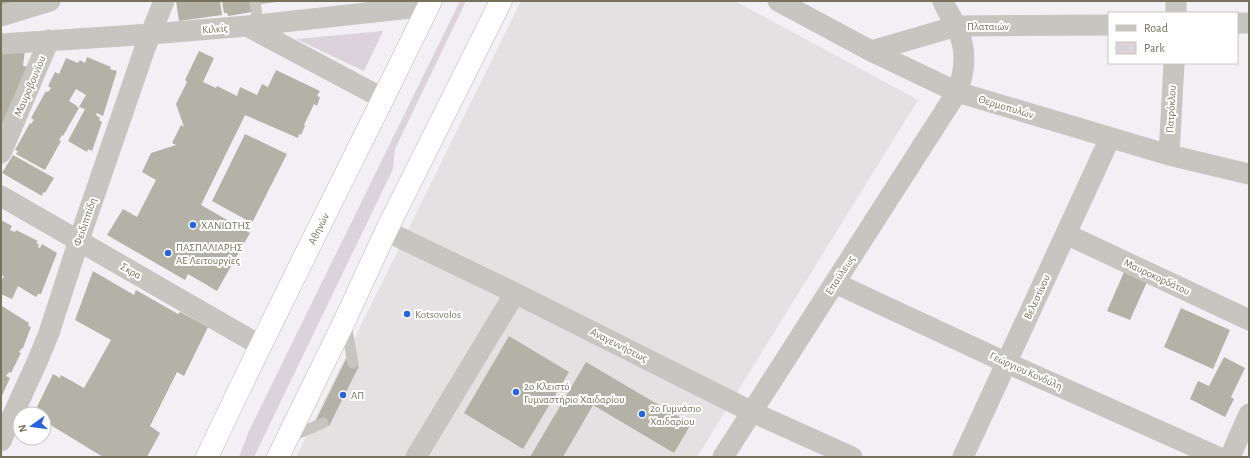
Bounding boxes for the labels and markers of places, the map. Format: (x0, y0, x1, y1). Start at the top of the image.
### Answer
marker: ΧΑΝΙΩΤΗΣ (188, 220, 198, 230)
place label: ΧΑΝΙΩΤΗΣ (201, 220, 251, 231)
place label: ΠΑΣΠΑΛΙΑΡΗΣ ΑΕ Λειτουργίες (176, 242, 243, 266)
marker: ΠΑΣΠΑΛΙΑΡΗΣ ΑΕ Λειτουργίες (163, 248, 173, 258)
marker: Kotsovolos (402, 309, 412, 319)
place label: Kotsovolos (415, 309, 461, 320)
place label: 2ο Κλειστό Γυμναστήριο Χαιδαρίου (524, 381, 625, 405)
marker: 2ο Κλειστό Γυμναστήριο Χαιδαρίου (511, 387, 521, 397)
marker: ΑΠ (338, 390, 348, 400)
place label: ΑΠ (351, 390, 364, 401)
place label: 2ο Γυμνάσιο Χαιδαρίου (650, 403, 701, 427)
marker: 2ο Γυμνάσιο Χαιδαρίου (637, 409, 647, 419)

